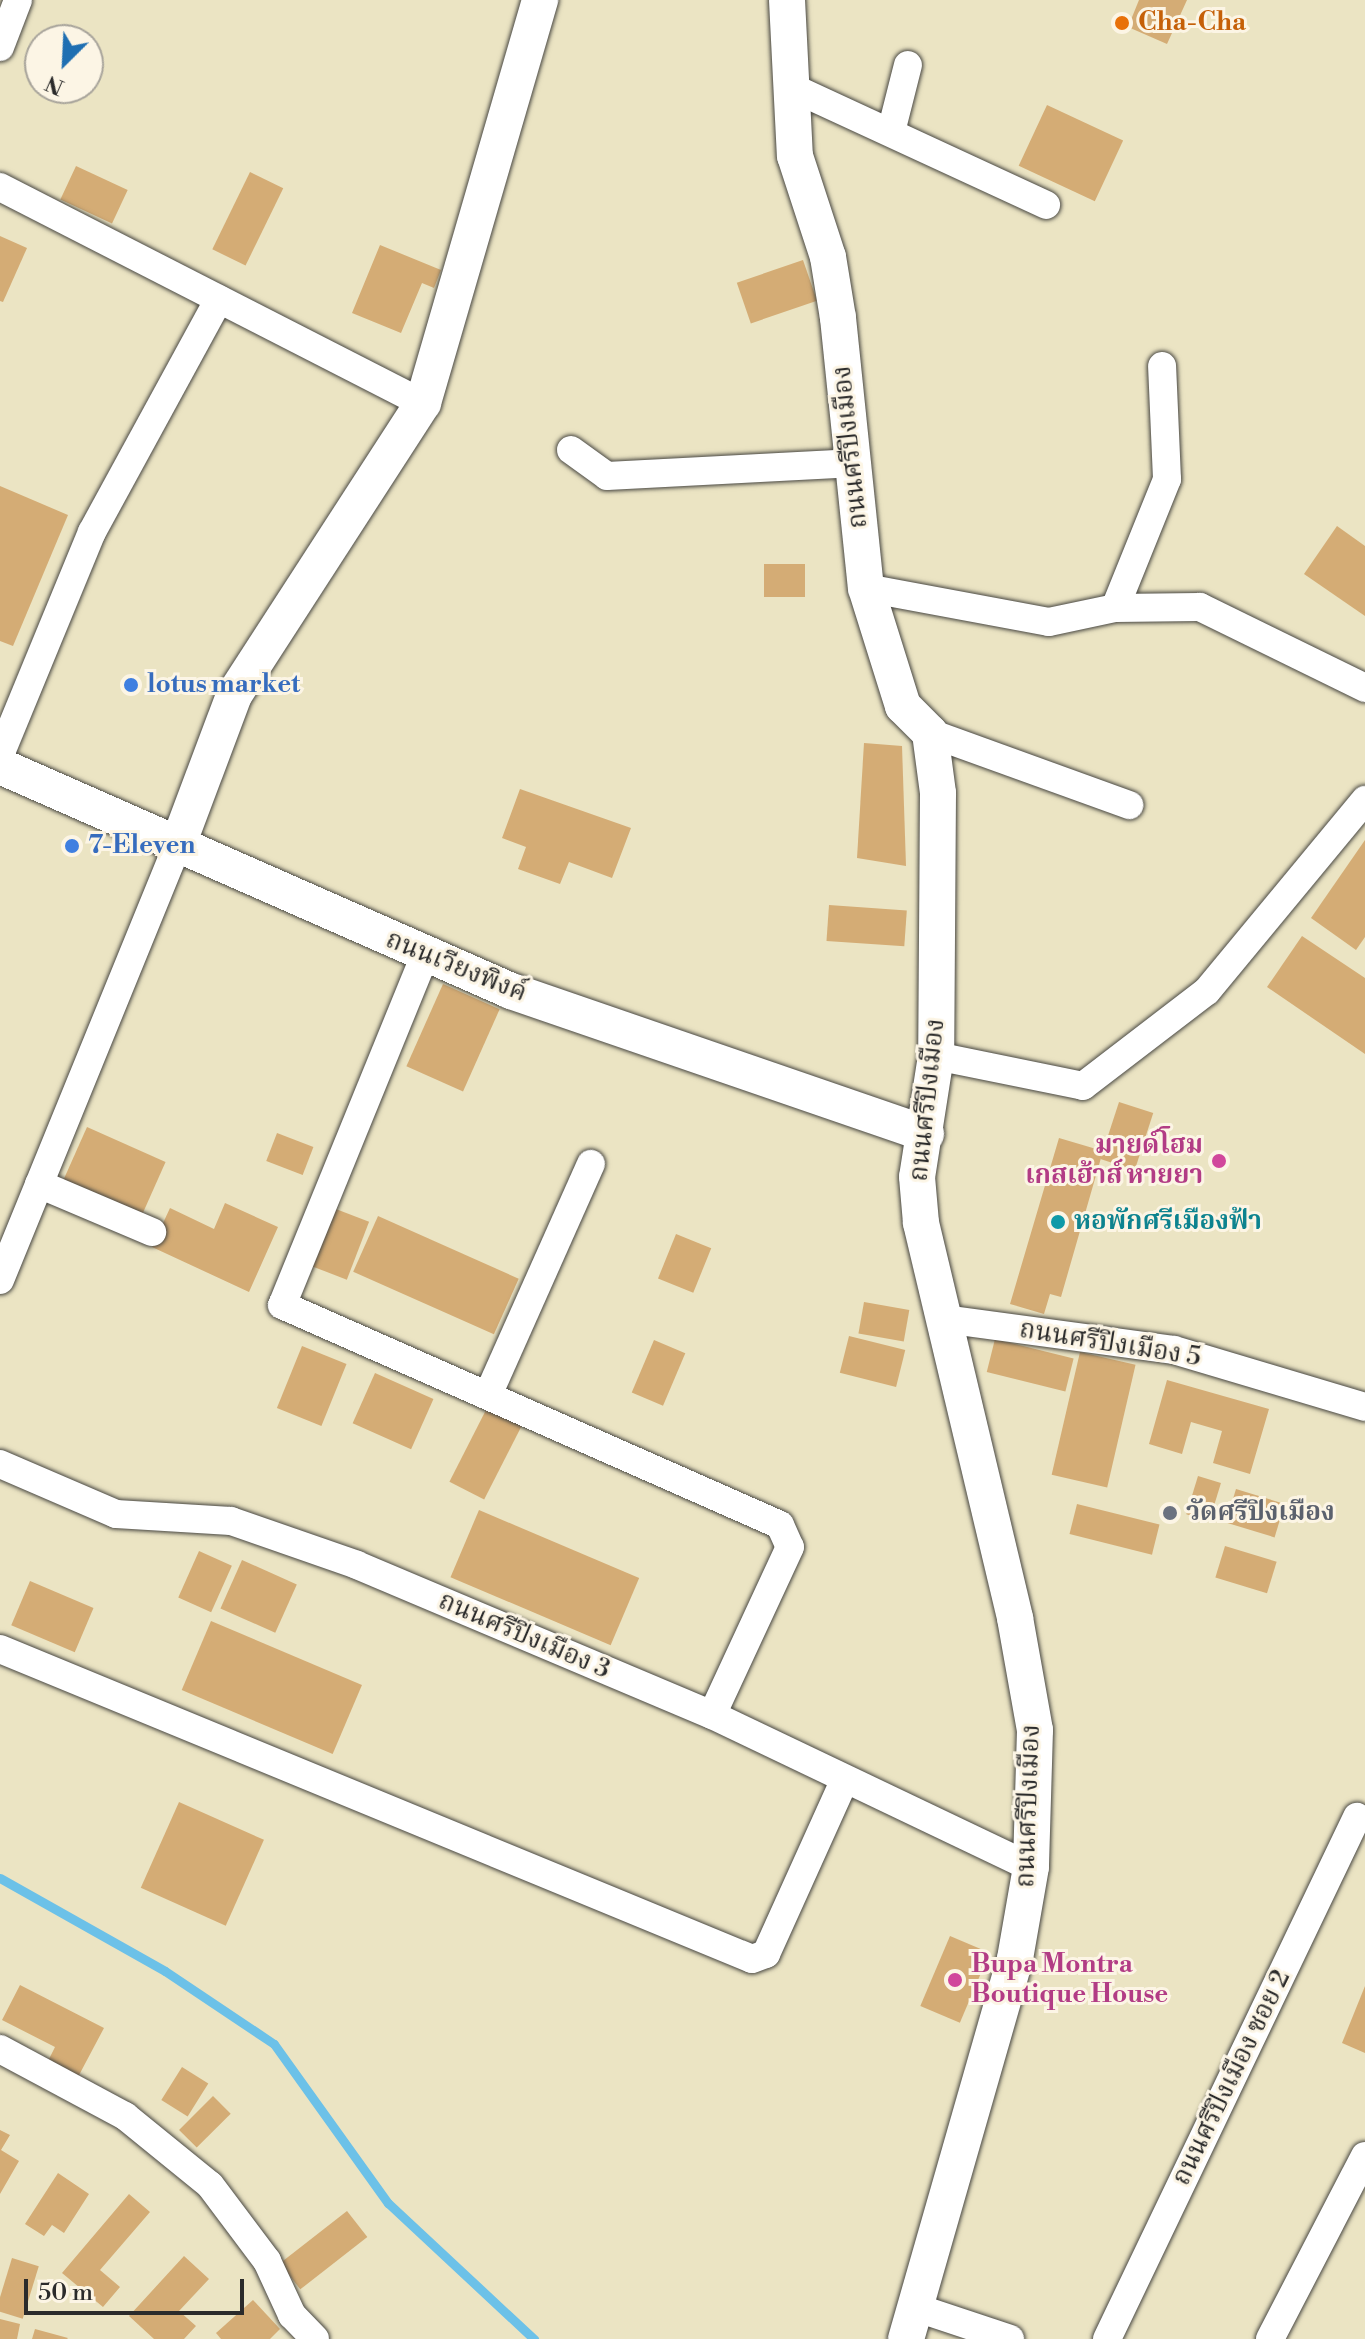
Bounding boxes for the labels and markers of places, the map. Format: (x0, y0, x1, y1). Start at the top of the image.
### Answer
place label: Cha-Cha (1138, 7, 1246, 39)
marker: Cha-Cha (1113, 14, 1131, 32)
place label: lotus market (147, 669, 300, 701)
marker: lotus market (122, 676, 140, 694)
place label: 7-Eleven (88, 830, 195, 862)
marker: 7-Eleven (63, 837, 81, 855)
place label: มายด์โฮม เกสเฮ้าส์ หายยา (1025, 1130, 1203, 1192)
marker: มายด์โฮม เกสเฮ้าส์ หายยา (1210, 1152, 1228, 1170)
place label: หอพักศรีเมืองฟ้า (1074, 1206, 1262, 1238)
marker: หอพักศรีเมืองฟ้า (1049, 1213, 1067, 1231)
place label: วัดศรีปิงเมือง (1186, 1497, 1335, 1529)
marker: วัดศรีปิงเมือง (1161, 1504, 1179, 1522)
place label: Bupa Montra Boutique House (971, 1949, 1168, 2010)
marker: Bupa Montra Boutique House (946, 1971, 964, 1989)

